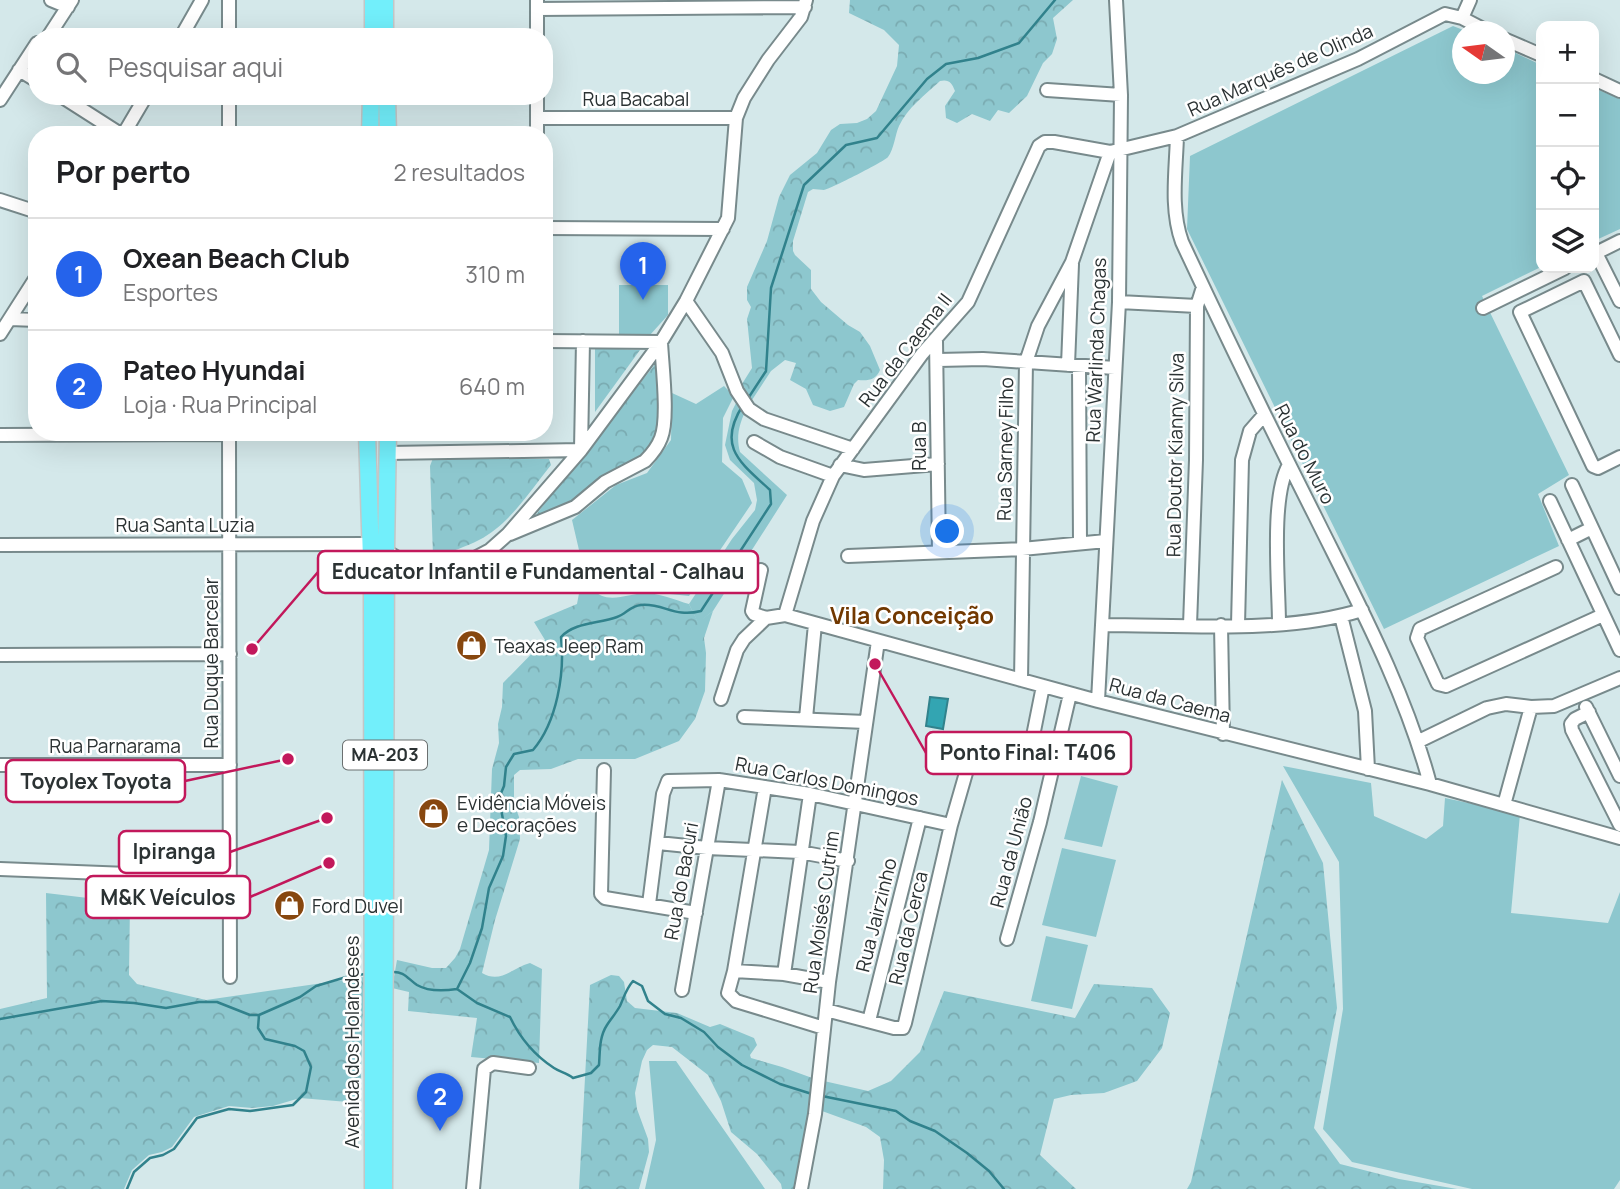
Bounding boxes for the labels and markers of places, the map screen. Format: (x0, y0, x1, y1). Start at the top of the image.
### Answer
pin: 1 (620, 242, 666, 300)
callout: Educator Infantil e Fundamental - Calhau (318, 551, 758, 593)
shop icon: Teaxas Jeep Ram (454, 629, 488, 663)
place label: Teaxas Jeep Ram (494, 633, 644, 659)
callout: Ponto Final: T406 (926, 732, 1131, 774)
callout: Toyolex Toyota (6, 760, 185, 802)
place label: Evidência Móveis e Decorações (457, 790, 606, 838)
shop icon: Evidência Móveis e Decorações (417, 797, 451, 831)
callout: Ipiranga (119, 831, 230, 873)
callout: M&K Veículos (86, 876, 250, 918)
shop icon: Ford Duvel (272, 889, 306, 923)
place label: Ford Duvel (312, 893, 403, 919)
pin: 2 (417, 1073, 463, 1131)

